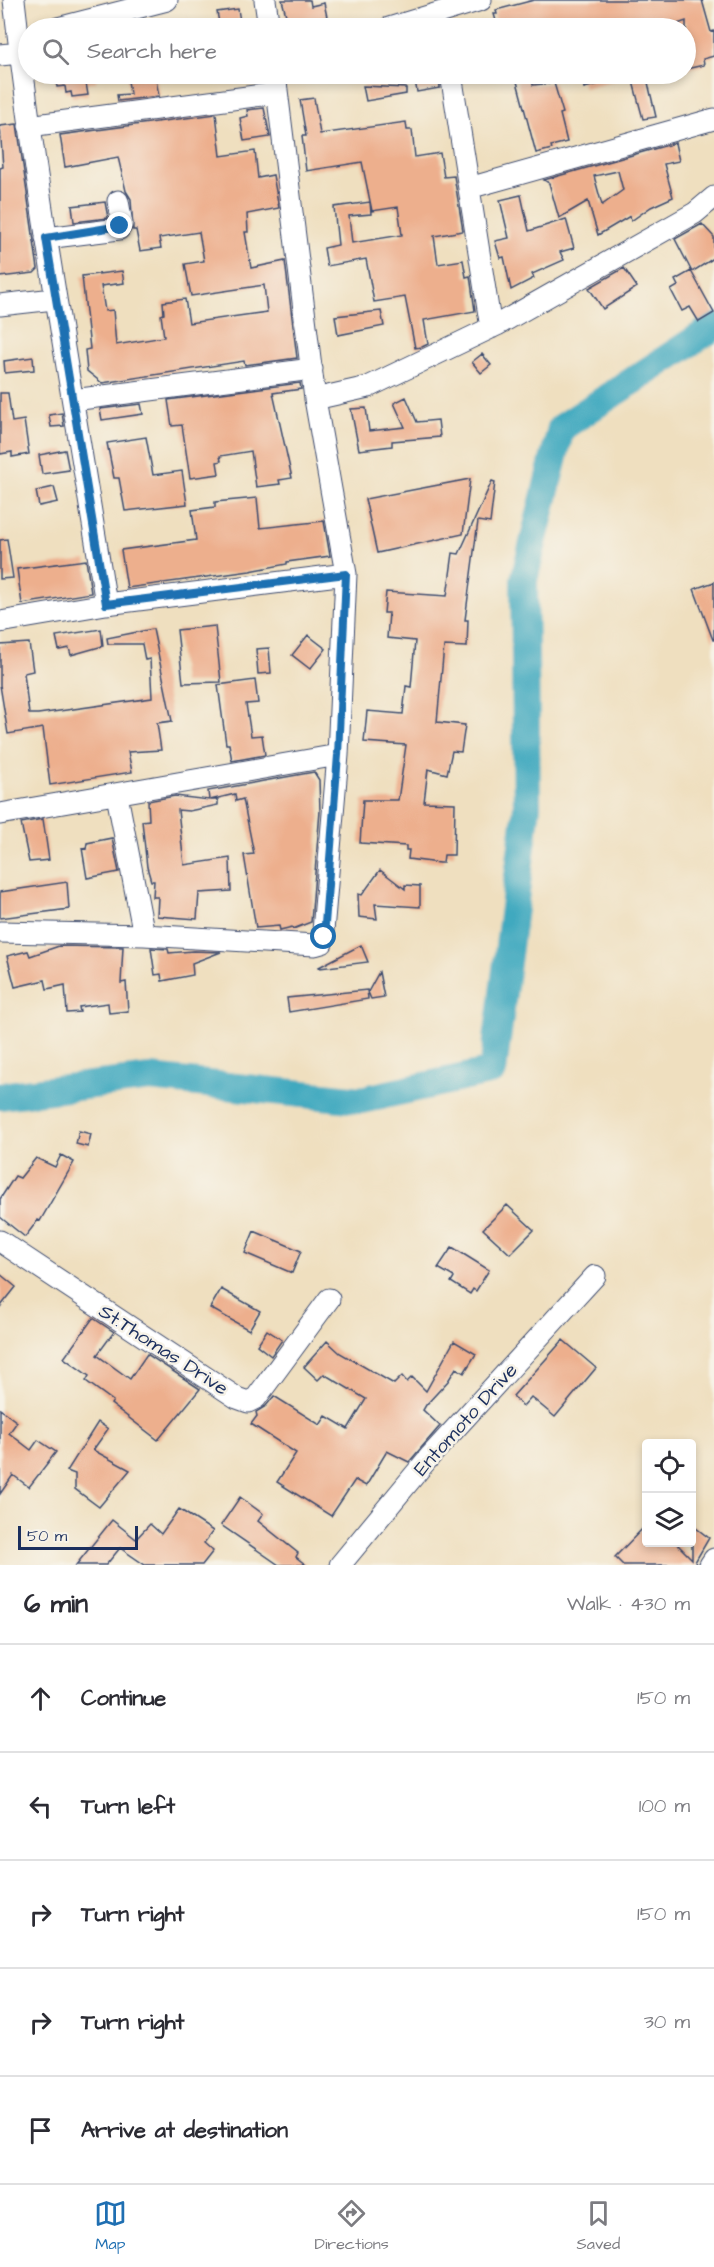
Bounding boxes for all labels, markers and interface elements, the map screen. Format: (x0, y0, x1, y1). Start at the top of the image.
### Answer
search box (18, 18, 696, 84)
icon: search (39, 35, 72, 68)
text: Search here (87, 36, 217, 67)
route end (106, 212, 132, 238)
route start (310, 923, 336, 949)
street label: St.Thomas Drive (93, 1297, 234, 1402)
street label: Entomoto Drive (407, 1357, 524, 1482)
map controls (642, 1439, 696, 1547)
button: locate (642, 1439, 696, 1493)
button: layers (642, 1493, 696, 1547)
scale bar (18, 1523, 138, 1550)
text: 50 m (27, 1525, 67, 1547)
text: 6 min (24, 1586, 88, 1622)
text: Walk · 430 m (567, 1590, 690, 1618)
icon: ahead (24, 1682, 57, 1715)
text: Continue (81, 1683, 166, 1714)
text: 150 m (637, 1684, 690, 1712)
icon: left (24, 1790, 57, 1823)
text: Turn left (81, 1791, 175, 1822)
text: 100 m (639, 1792, 690, 1820)
icon: right (24, 1898, 57, 1931)
text: Turn right (81, 1899, 184, 1930)
text: 150 m (637, 1900, 690, 1928)
icon: right (24, 2006, 57, 2039)
text: Turn right (81, 2007, 184, 2038)
text: 30 m (644, 2008, 690, 2036)
icon: arrive (24, 2114, 57, 2147)
text: Arrive at destination (81, 2115, 288, 2146)
tab: Map (94, 2197, 127, 2255)
tab: Directions (315, 2197, 389, 2255)
tab: Saved (577, 2197, 620, 2255)

